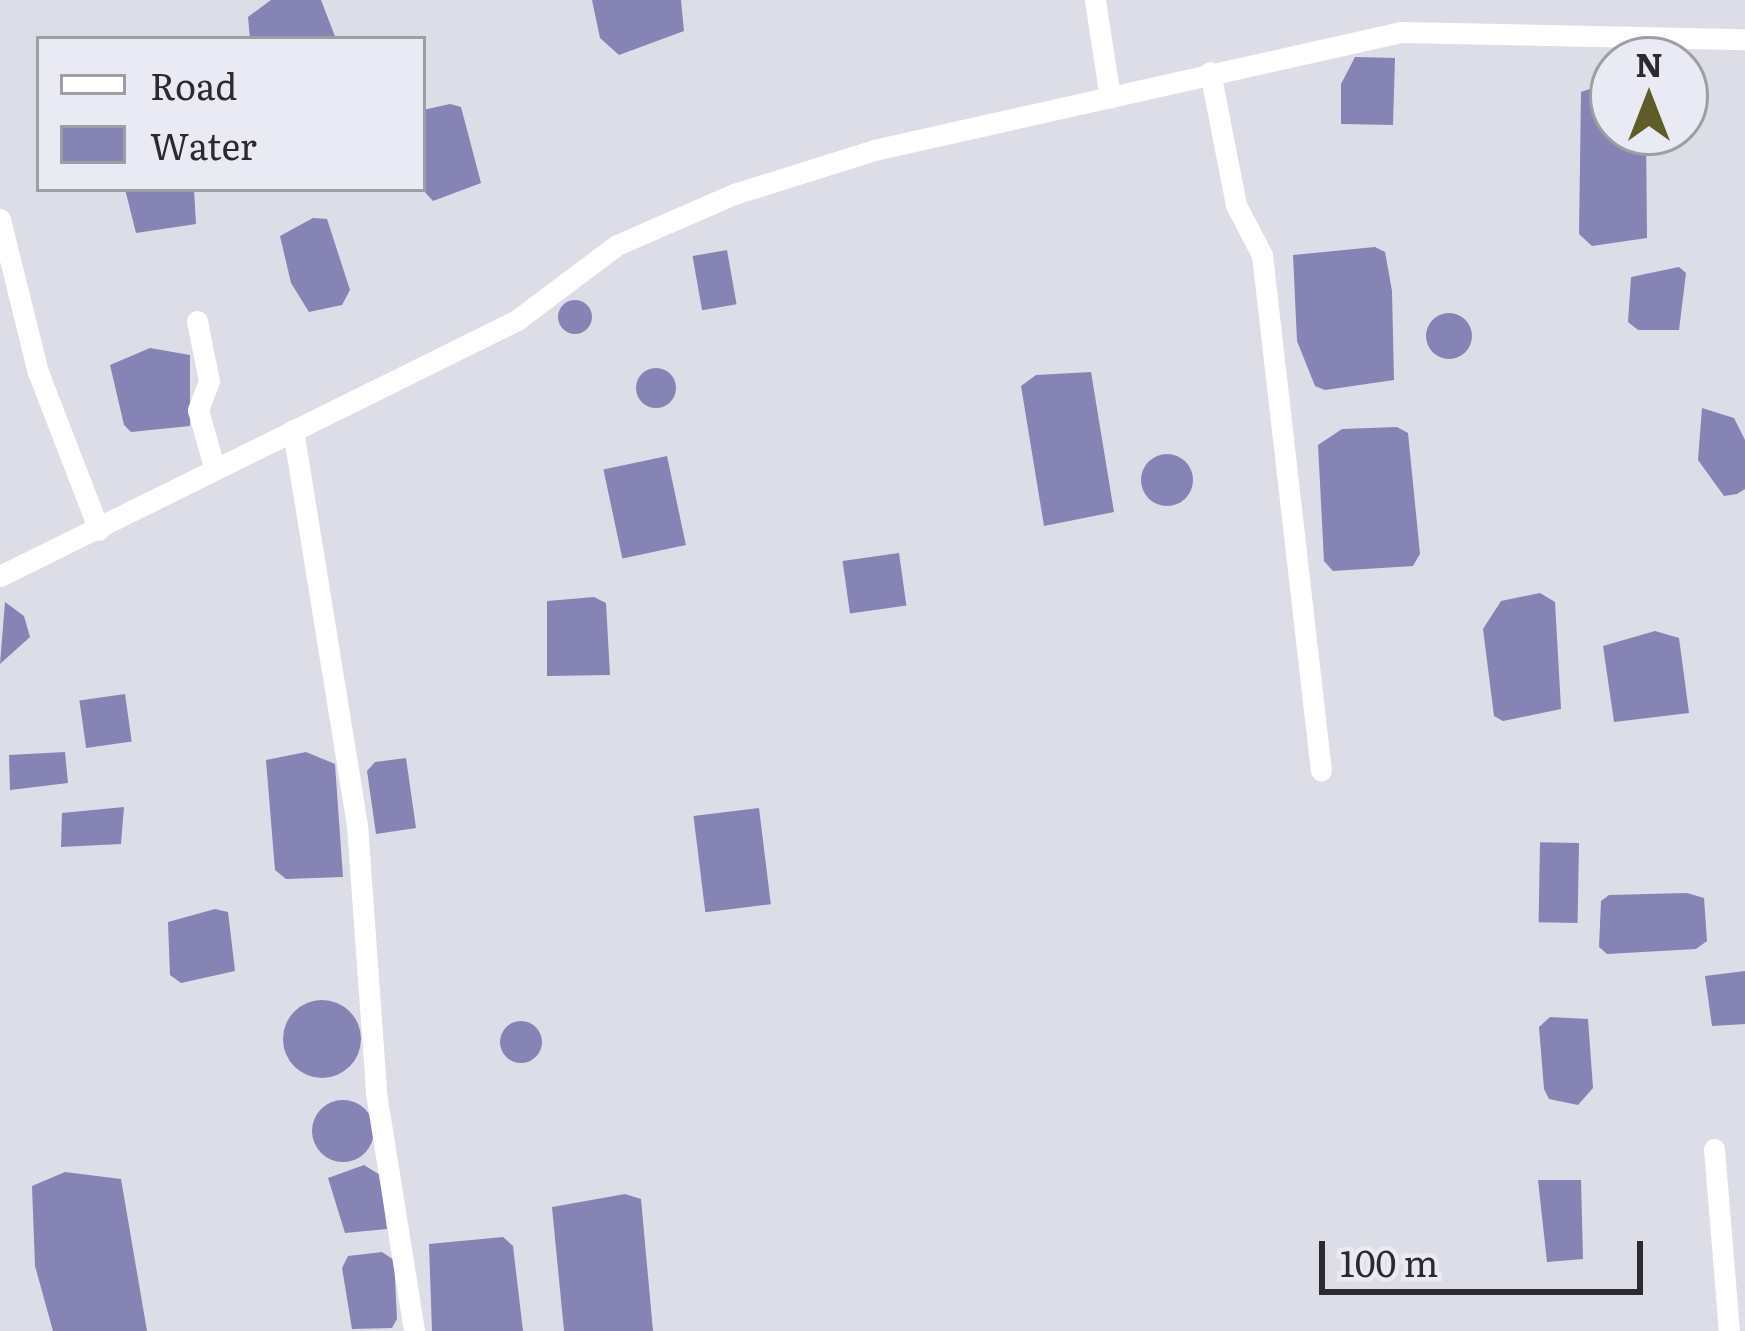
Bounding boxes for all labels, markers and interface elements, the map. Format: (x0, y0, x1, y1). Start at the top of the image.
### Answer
legend (36, 36, 426, 192)
north arrow (1589, 36, 1709, 156)
text: N (1635, 38, 1663, 87)
text: Road (150, 58, 237, 111)
text: Water (150, 118, 257, 171)
scale bar (1325, 1217, 1649, 1291)
text: 100 m (1340, 1235, 1438, 1288)

